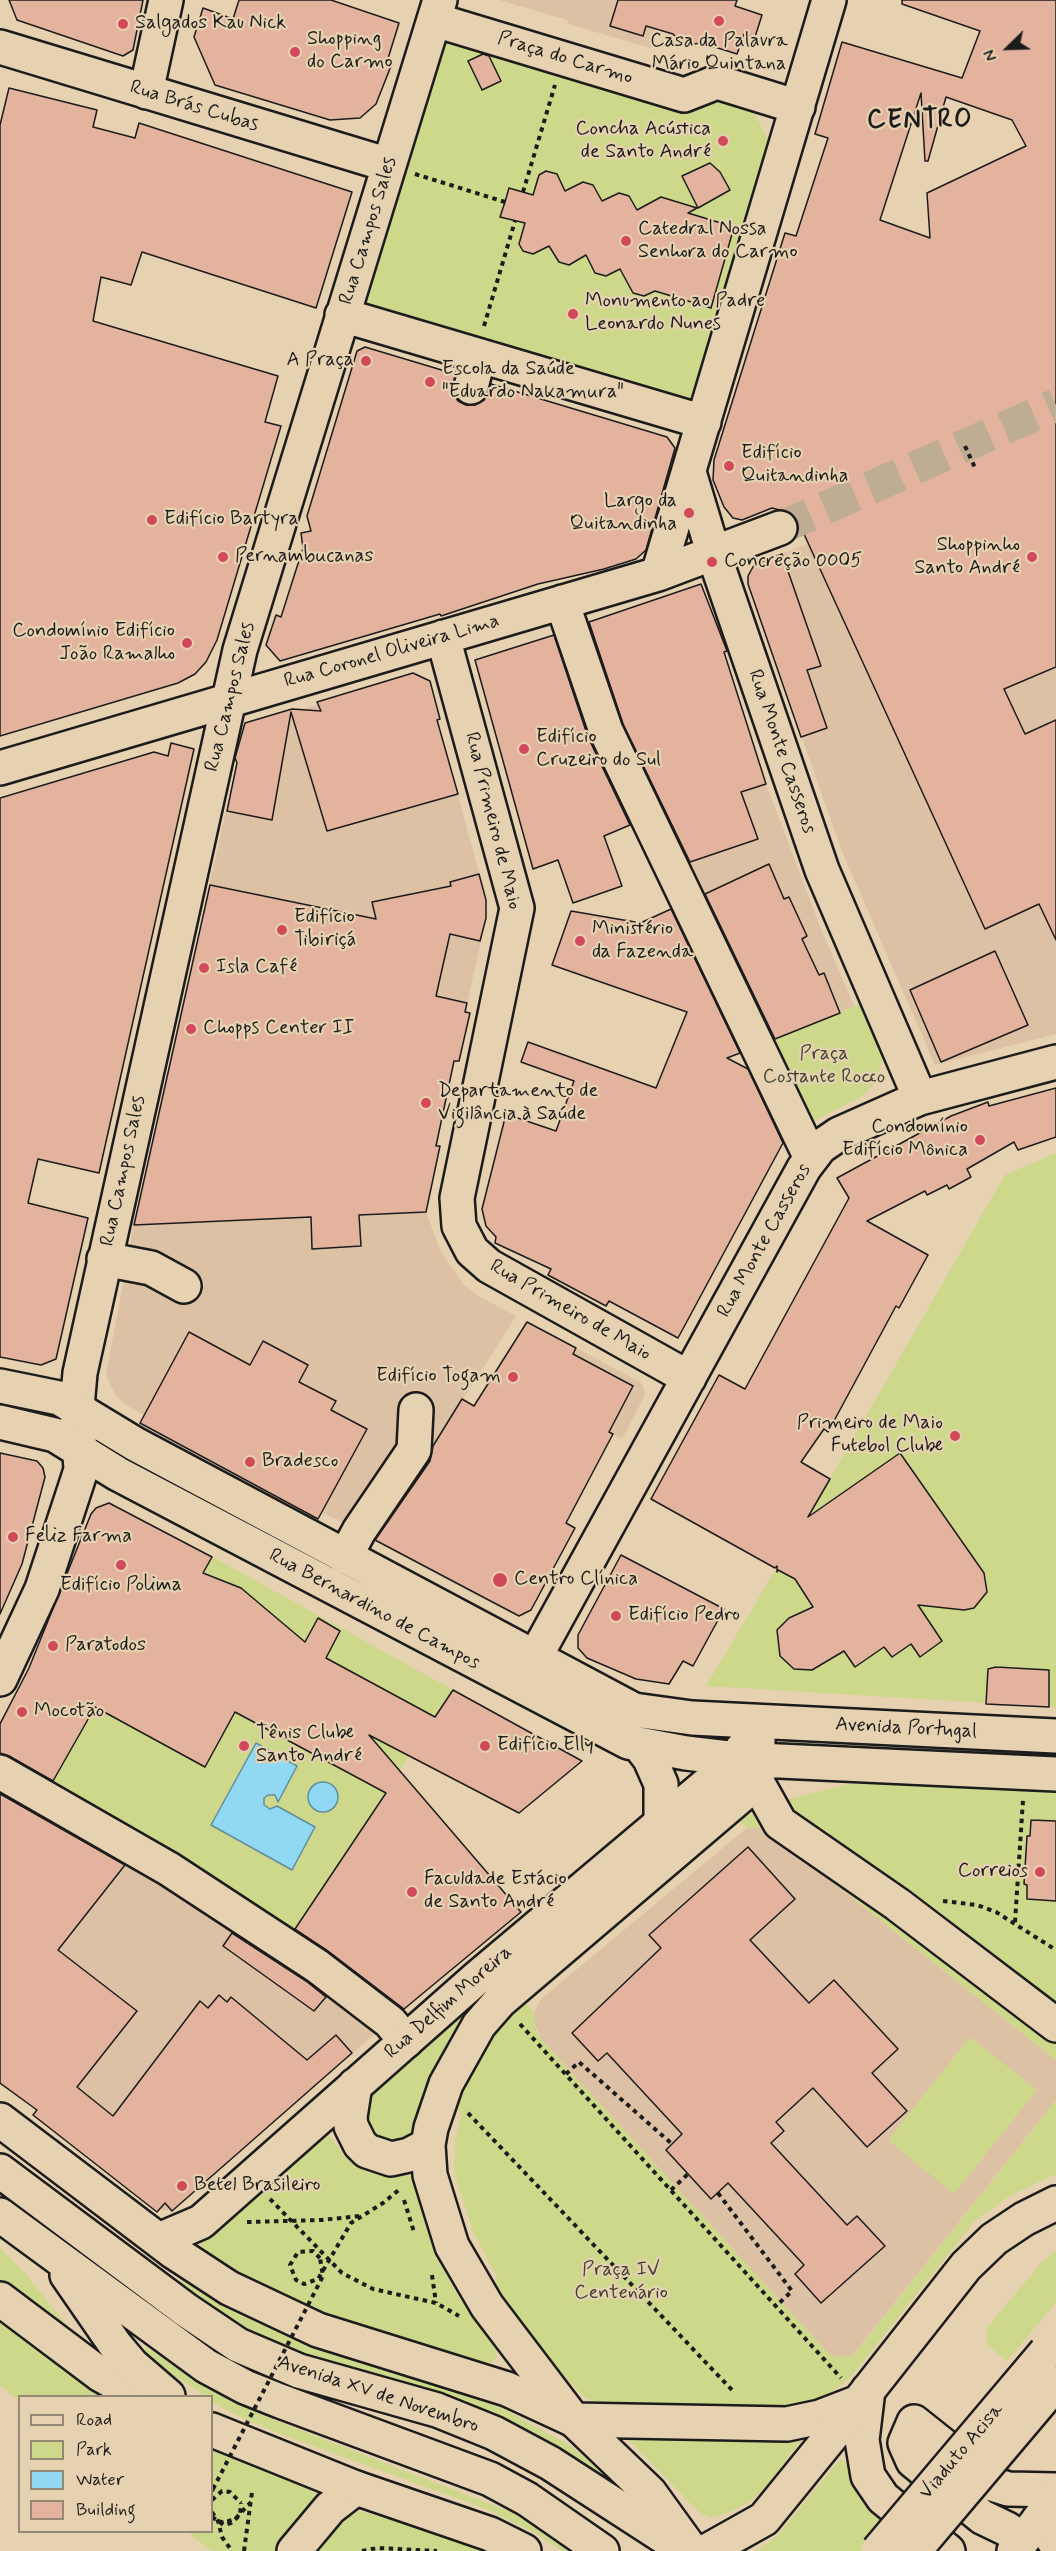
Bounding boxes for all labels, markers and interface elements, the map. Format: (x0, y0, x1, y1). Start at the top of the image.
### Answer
place label: Salgados Kau Nick (135, 12, 286, 36)
marker: Casa da Palavra Mário Quintana (712, 14, 726, 28)
marker: Salgados Kau Nick (116, 17, 130, 31)
north arrow (978, 18, 1038, 78)
street label: Praça do Carmo (495, 27, 635, 91)
place label: Shopping do Carmo (307, 28, 393, 75)
place label: Casa da Palavra Mário Quintana (650, 30, 788, 77)
marker: Shopping do Carmo (288, 45, 302, 59)
text: N (979, 46, 1003, 64)
street label: Rua Brás Cubas (127, 76, 261, 138)
district label: CENTRO (865, 106, 975, 138)
place label: Concha Acústica de Santo André (575, 118, 711, 165)
marker: Concha Acústica de Santo André (716, 134, 730, 148)
street label: Rua Campos Sales (335, 154, 403, 308)
place label: Catedral Nossa Senhora do Carmo (638, 218, 798, 265)
marker: Catedral Nossa Senhora do Carmo (619, 234, 633, 248)
place label: Monumento ao Padre Leonardo Nunes (585, 290, 765, 337)
marker: Monumento ao Padre Leonardo Nunes (566, 307, 580, 321)
place label: A Praça (287, 349, 354, 373)
marker: A Praça (359, 354, 373, 368)
place label: Escola da Saúde "Eduardo Nakamura" (442, 358, 624, 405)
marker: Escola da Saúde "Eduardo Nakamura" (423, 375, 437, 389)
place label: Edifício Quitandinha (741, 442, 848, 489)
marker: Edifício Quitandinha (722, 459, 736, 473)
place label: Largo da Quitandinha (570, 490, 677, 537)
marker: Largo da Quitandinha (682, 506, 696, 520)
place label: Edifício Bartyra (164, 508, 299, 532)
marker: Edifício Bartyra (145, 513, 159, 527)
place label: Shoppinho Santo André (914, 534, 1020, 581)
place label: Pernambucanas (235, 545, 373, 569)
marker: Pernambucanas (216, 550, 230, 564)
place label: Concreção 0005 (724, 550, 862, 574)
marker: Shoppinho Santo André (1025, 550, 1039, 564)
marker: Concreção 0005 (705, 555, 719, 569)
street label: Rua Coronel Oliveira Lima (282, 610, 502, 694)
place label: Condomínio Edifício João Ramalho (12, 620, 175, 667)
street label: Rua Campos Sales (201, 620, 261, 774)
marker: Condomínio Edifício João Ramalho (180, 636, 194, 650)
street label: Rua Monte Casseros (742, 667, 820, 837)
place label: Edifício Cruzeiro do Sul (536, 726, 661, 773)
street label: Rua Primeiro de Maio (458, 730, 526, 912)
marker: Edifício Cruzeiro do Sul (517, 742, 531, 756)
place label: Edifício Tibiriçá (294, 906, 356, 953)
place label: Ministério da Fazenda (592, 918, 693, 965)
marker: Edifício Tibiriçá (275, 923, 289, 937)
marker: Ministério da Fazenda (573, 934, 587, 948)
place label: Isla Café (216, 956, 297, 980)
marker: Isla Café (197, 961, 211, 975)
place label: Chopps Center II (203, 1017, 354, 1041)
marker: Chopps Center II (184, 1022, 198, 1036)
park label: Praça Costante Rocco (763, 1043, 885, 1090)
place label: Departamento de Vigilância à Saúde (438, 1080, 598, 1127)
street label: Rua Campos Sales (96, 1093, 152, 1249)
marker: Departamento de Vigilância à Saúde (419, 1096, 433, 1110)
place label: Condomínio Edifício Mônica (842, 1116, 968, 1163)
marker: Condomínio Edifício Mônica (973, 1133, 987, 1147)
street label: Rua Monte Casseros (713, 1160, 817, 1322)
street label: Rua Primeiro de Maio (485, 1255, 655, 1367)
place label: Edifício Togam (376, 1365, 501, 1389)
marker: Edifício Togam (506, 1370, 520, 1384)
place label: Primeiro de Maio Futebol Clube (797, 1412, 943, 1459)
marker: Primeiro de Maio Futebol Clube (948, 1429, 962, 1443)
place label: Bradesco (262, 1450, 338, 1474)
marker: Bradesco (243, 1455, 257, 1469)
place label: Feliz Farma (25, 1525, 132, 1549)
marker: Feliz Farma (6, 1530, 20, 1544)
street label: Rua Bernardino de Campos (264, 1544, 484, 1676)
marker: Edifício Polima (114, 1558, 128, 1572)
place label: Centro Clínica (514, 1568, 638, 1592)
marker: Centro Clínica (491, 1571, 509, 1589)
place label: Edifício Polima (60, 1574, 182, 1598)
place label: Edifício Pedro (628, 1604, 740, 1628)
marker: Edifício Pedro (609, 1609, 623, 1623)
place label: Paratodos (65, 1634, 146, 1658)
marker: Paratodos (46, 1639, 60, 1653)
place label: Mocotão (34, 1700, 104, 1724)
marker: Mocotão (15, 1705, 29, 1719)
street label: Avenida Portugal (834, 1713, 978, 1745)
place label: Tênis Clube Santo André (256, 1722, 362, 1769)
place label: Edifício Elly (497, 1734, 594, 1758)
marker: Tênis Clube Santo André (237, 1739, 251, 1753)
marker: Edifício Elly (478, 1739, 492, 1753)
place label: Correios (958, 1860, 1028, 1884)
marker: Correios (1033, 1865, 1047, 1879)
place label: Faculdade Estácio de Santo André (424, 1868, 567, 1915)
marker: Faculdade Estácio de Santo André (405, 1885, 419, 1899)
street label: Rua Delfim Moreira (380, 1941, 518, 2065)
place label: Betel Brasileiro (194, 2174, 320, 2198)
marker: Betel Brasileiro (175, 2179, 189, 2193)
park label: Praça IV Centenário (574, 2259, 668, 2306)
street label: Avenida XV de Novembro (274, 2351, 482, 2439)
legend (18, 2395, 213, 2533)
street label: Viaduto Acisa (915, 2399, 1009, 2505)
text: Road (76, 2408, 112, 2432)
text: Park (76, 2438, 112, 2462)
text: Water (76, 2468, 124, 2492)
text: Building (76, 2498, 136, 2522)

